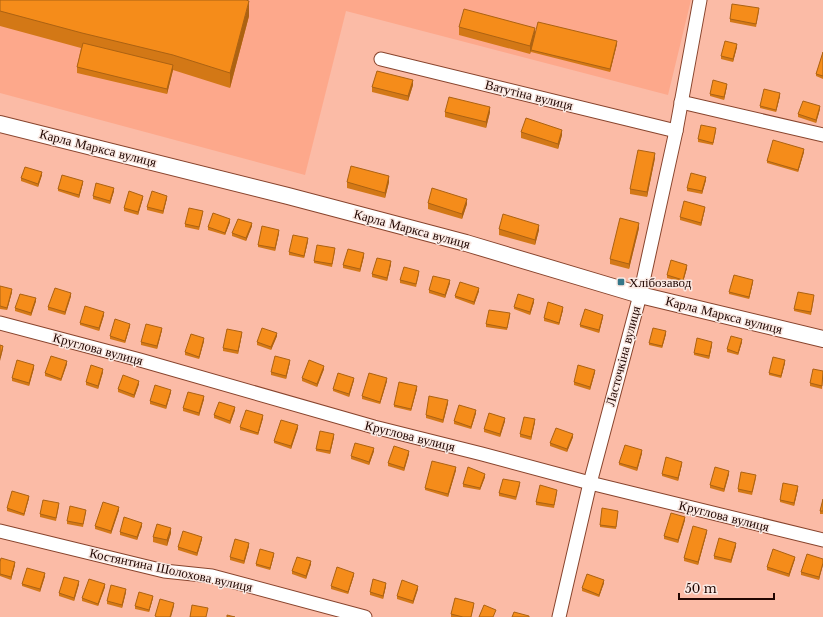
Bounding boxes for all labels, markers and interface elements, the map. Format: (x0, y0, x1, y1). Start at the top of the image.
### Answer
street label: Ватутіна вулиця (483, 76, 575, 114)
street label: Карла Маркса вулиця (38, 125, 158, 171)
street label: Карла Маркса вулиця (352, 205, 472, 253)
place label: Хлібозавод (629, 274, 692, 291)
marker: Хлібозавод (616, 277, 626, 287)
street label: Карла Маркса вулиця (664, 292, 784, 338)
street label: Ласточкіна вулиця (601, 304, 645, 408)
street label: Круглова вулиця (51, 329, 145, 369)
street label: Круглова вулиця (363, 417, 457, 455)
street label: Круглова вулиця (677, 497, 771, 535)
street label: Костянтина Шолохова вулиця (88, 544, 254, 596)
scale bar (679, 575, 774, 601)
text: 50 m (685, 581, 717, 596)

